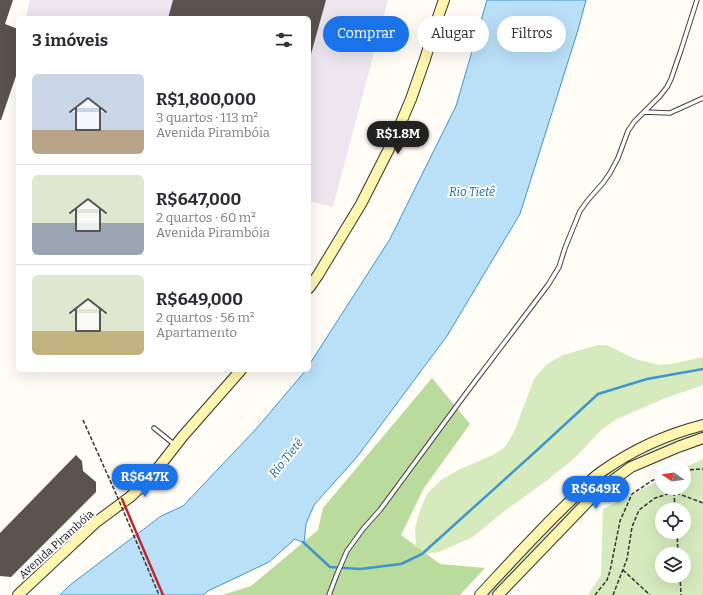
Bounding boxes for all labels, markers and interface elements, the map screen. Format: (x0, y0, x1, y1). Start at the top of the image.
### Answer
chip: Comprar (323, 16, 409, 52)
chip: Alugar (417, 16, 489, 52)
chip: Filtros (497, 16, 566, 52)
icon: filters (273, 29, 295, 51)
text: 3 imóveis (32, 30, 108, 51)
text: R$1,800,000 (156, 89, 256, 110)
icon: home (64, 90, 112, 138)
text: 3 quartos · 113 m² (156, 110, 258, 125)
pin: R$1.8M (365, 121, 431, 155)
text: Avenida Pirambóia (156, 125, 270, 140)
text: R$1.8M (376, 126, 420, 141)
water label: Rio Tietê (449, 185, 495, 199)
text: R$647,000 (156, 189, 241, 210)
icon: home (64, 191, 112, 239)
text: 2 quartos · 60 m² (156, 210, 256, 225)
text: Avenida Pirambóia (156, 225, 270, 240)
text: R$649,000 (156, 289, 243, 310)
icon: home (64, 291, 112, 339)
text: 2 quartos · 56 m² (156, 310, 254, 325)
text: Apartamento (156, 325, 237, 340)
water label: Rio Tietê (266, 436, 306, 480)
north arrow (655, 459, 691, 495)
map controls (655, 459, 691, 583)
pin: R$647K (112, 464, 178, 498)
text: R$647K (121, 469, 169, 484)
pin: R$649K (563, 476, 629, 510)
text: R$649K (571, 481, 621, 496)
button: locate (655, 503, 691, 539)
street label: Avenida Pirambóia (16, 507, 96, 581)
button: layers (655, 547, 691, 583)

